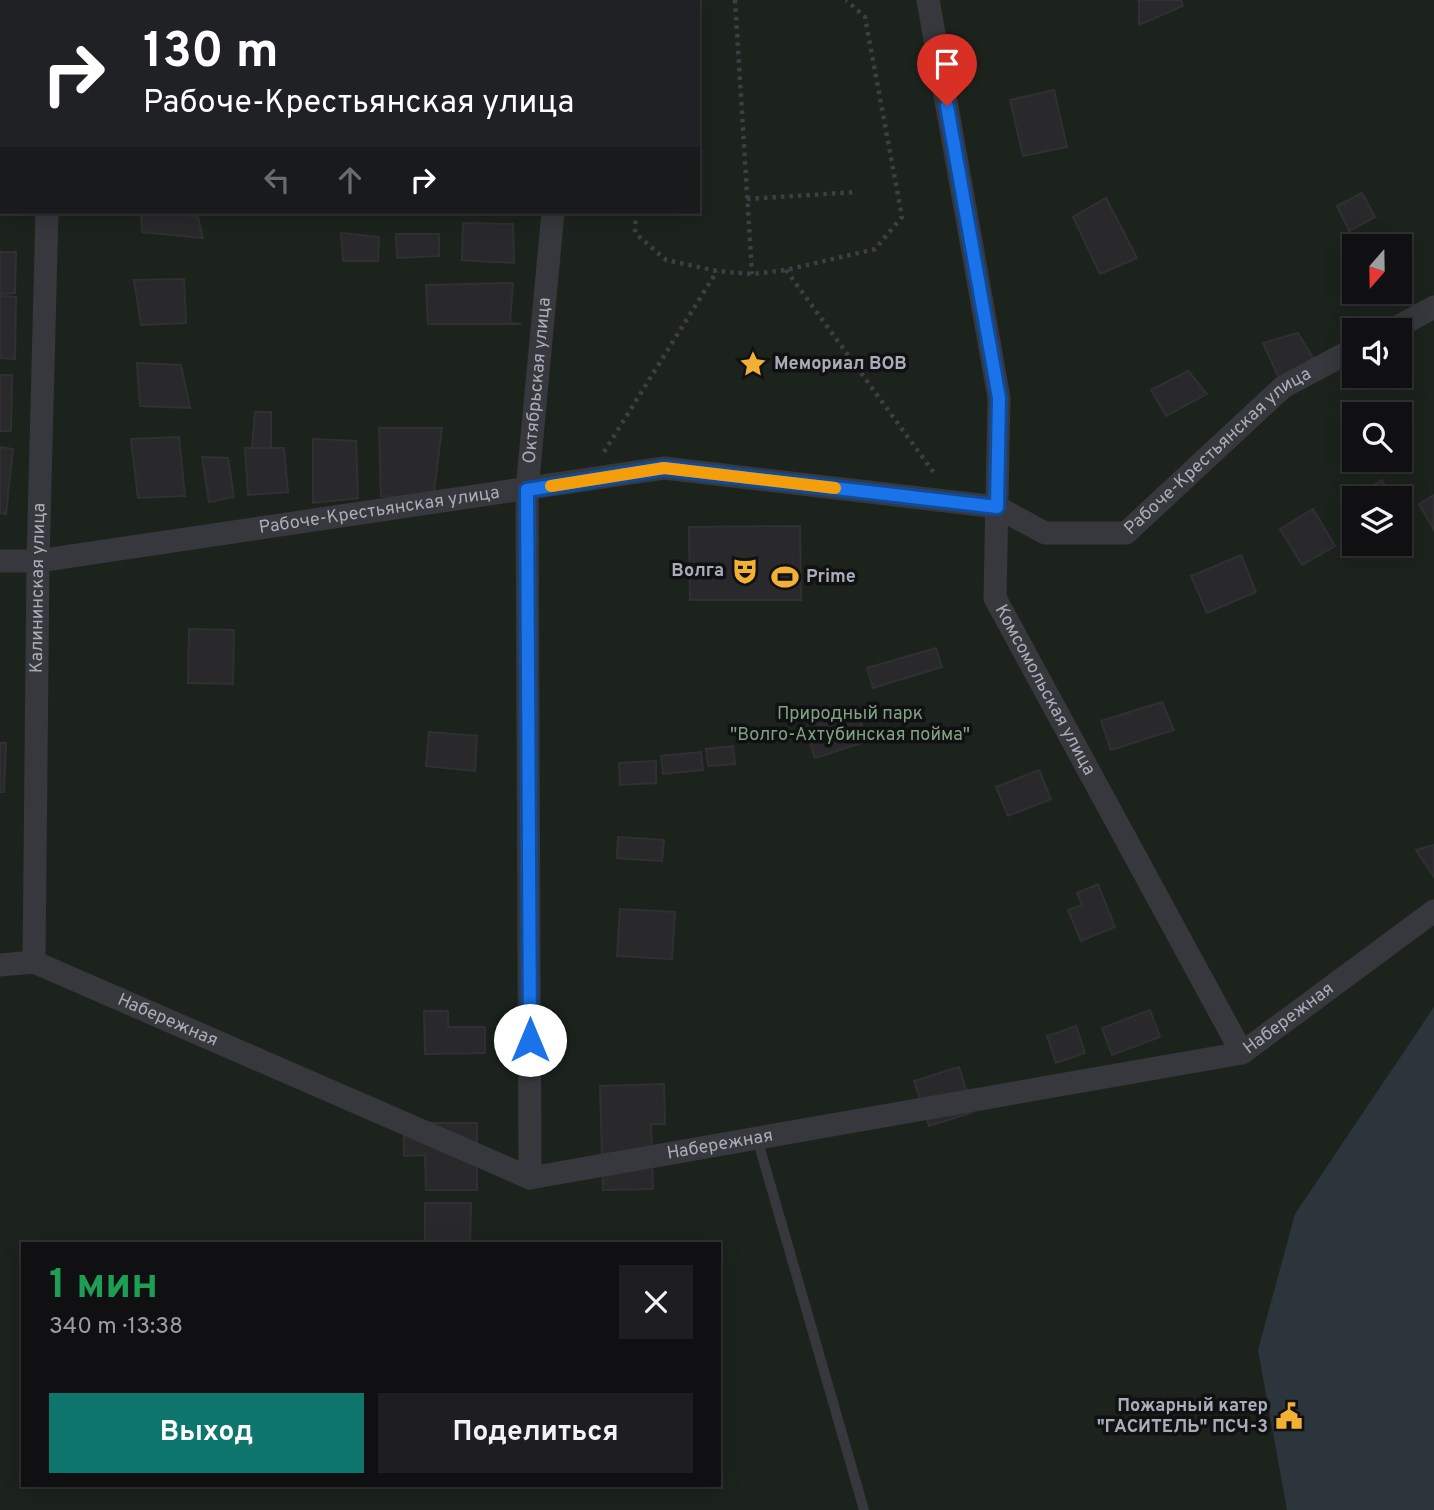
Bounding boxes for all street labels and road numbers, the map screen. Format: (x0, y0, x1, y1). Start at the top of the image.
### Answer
street label: Октябрьская улица (518, 296, 556, 465)
street label: Рабоче-Крестьянская улица (1120, 363, 1315, 540)
street label: Рабоче-Крестьянская улица (257, 481, 501, 540)
street label: Калининская улица (25, 503, 51, 673)
street label: Комсомольская улица (989, 601, 1101, 779)
street label: Набережная (1239, 977, 1339, 1060)
street label: Набережная (114, 988, 222, 1052)
street label: Набережная (665, 1124, 775, 1165)

